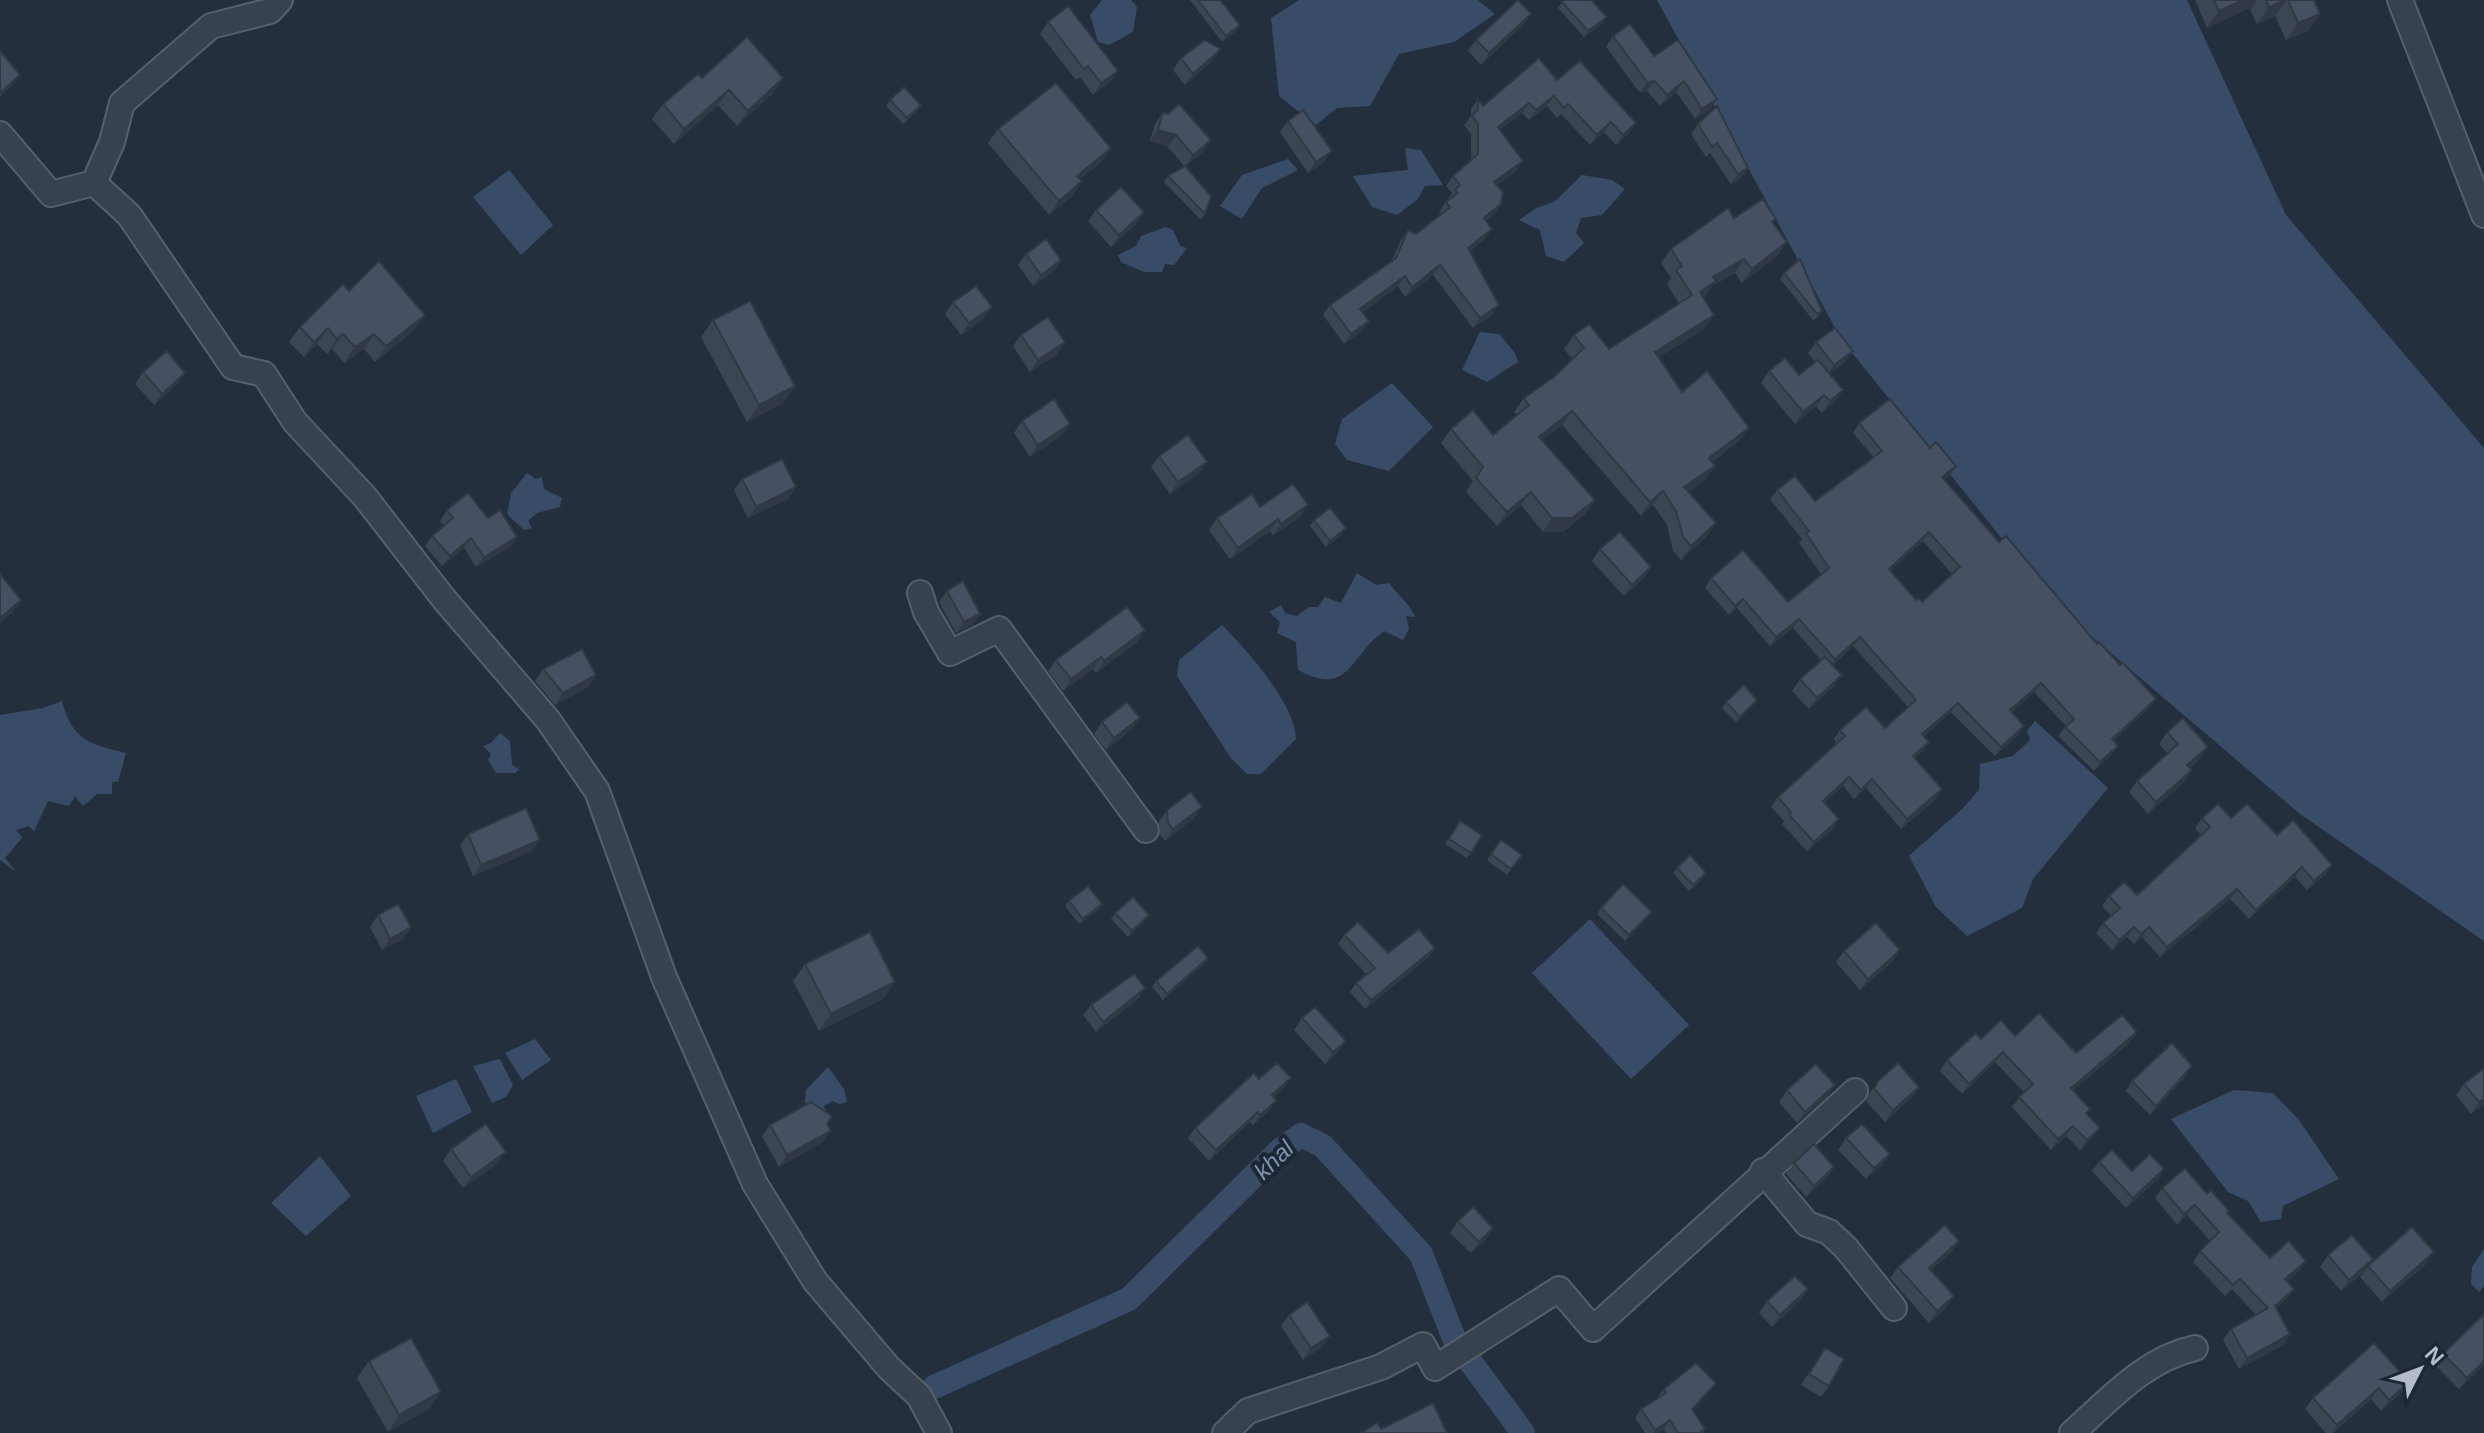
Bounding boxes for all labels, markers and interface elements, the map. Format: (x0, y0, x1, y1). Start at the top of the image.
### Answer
water label: khal (1248, 1134, 1299, 1185)
north arrow (2380, 1329, 2460, 1409)
text: N (2420, 1342, 2449, 1370)

